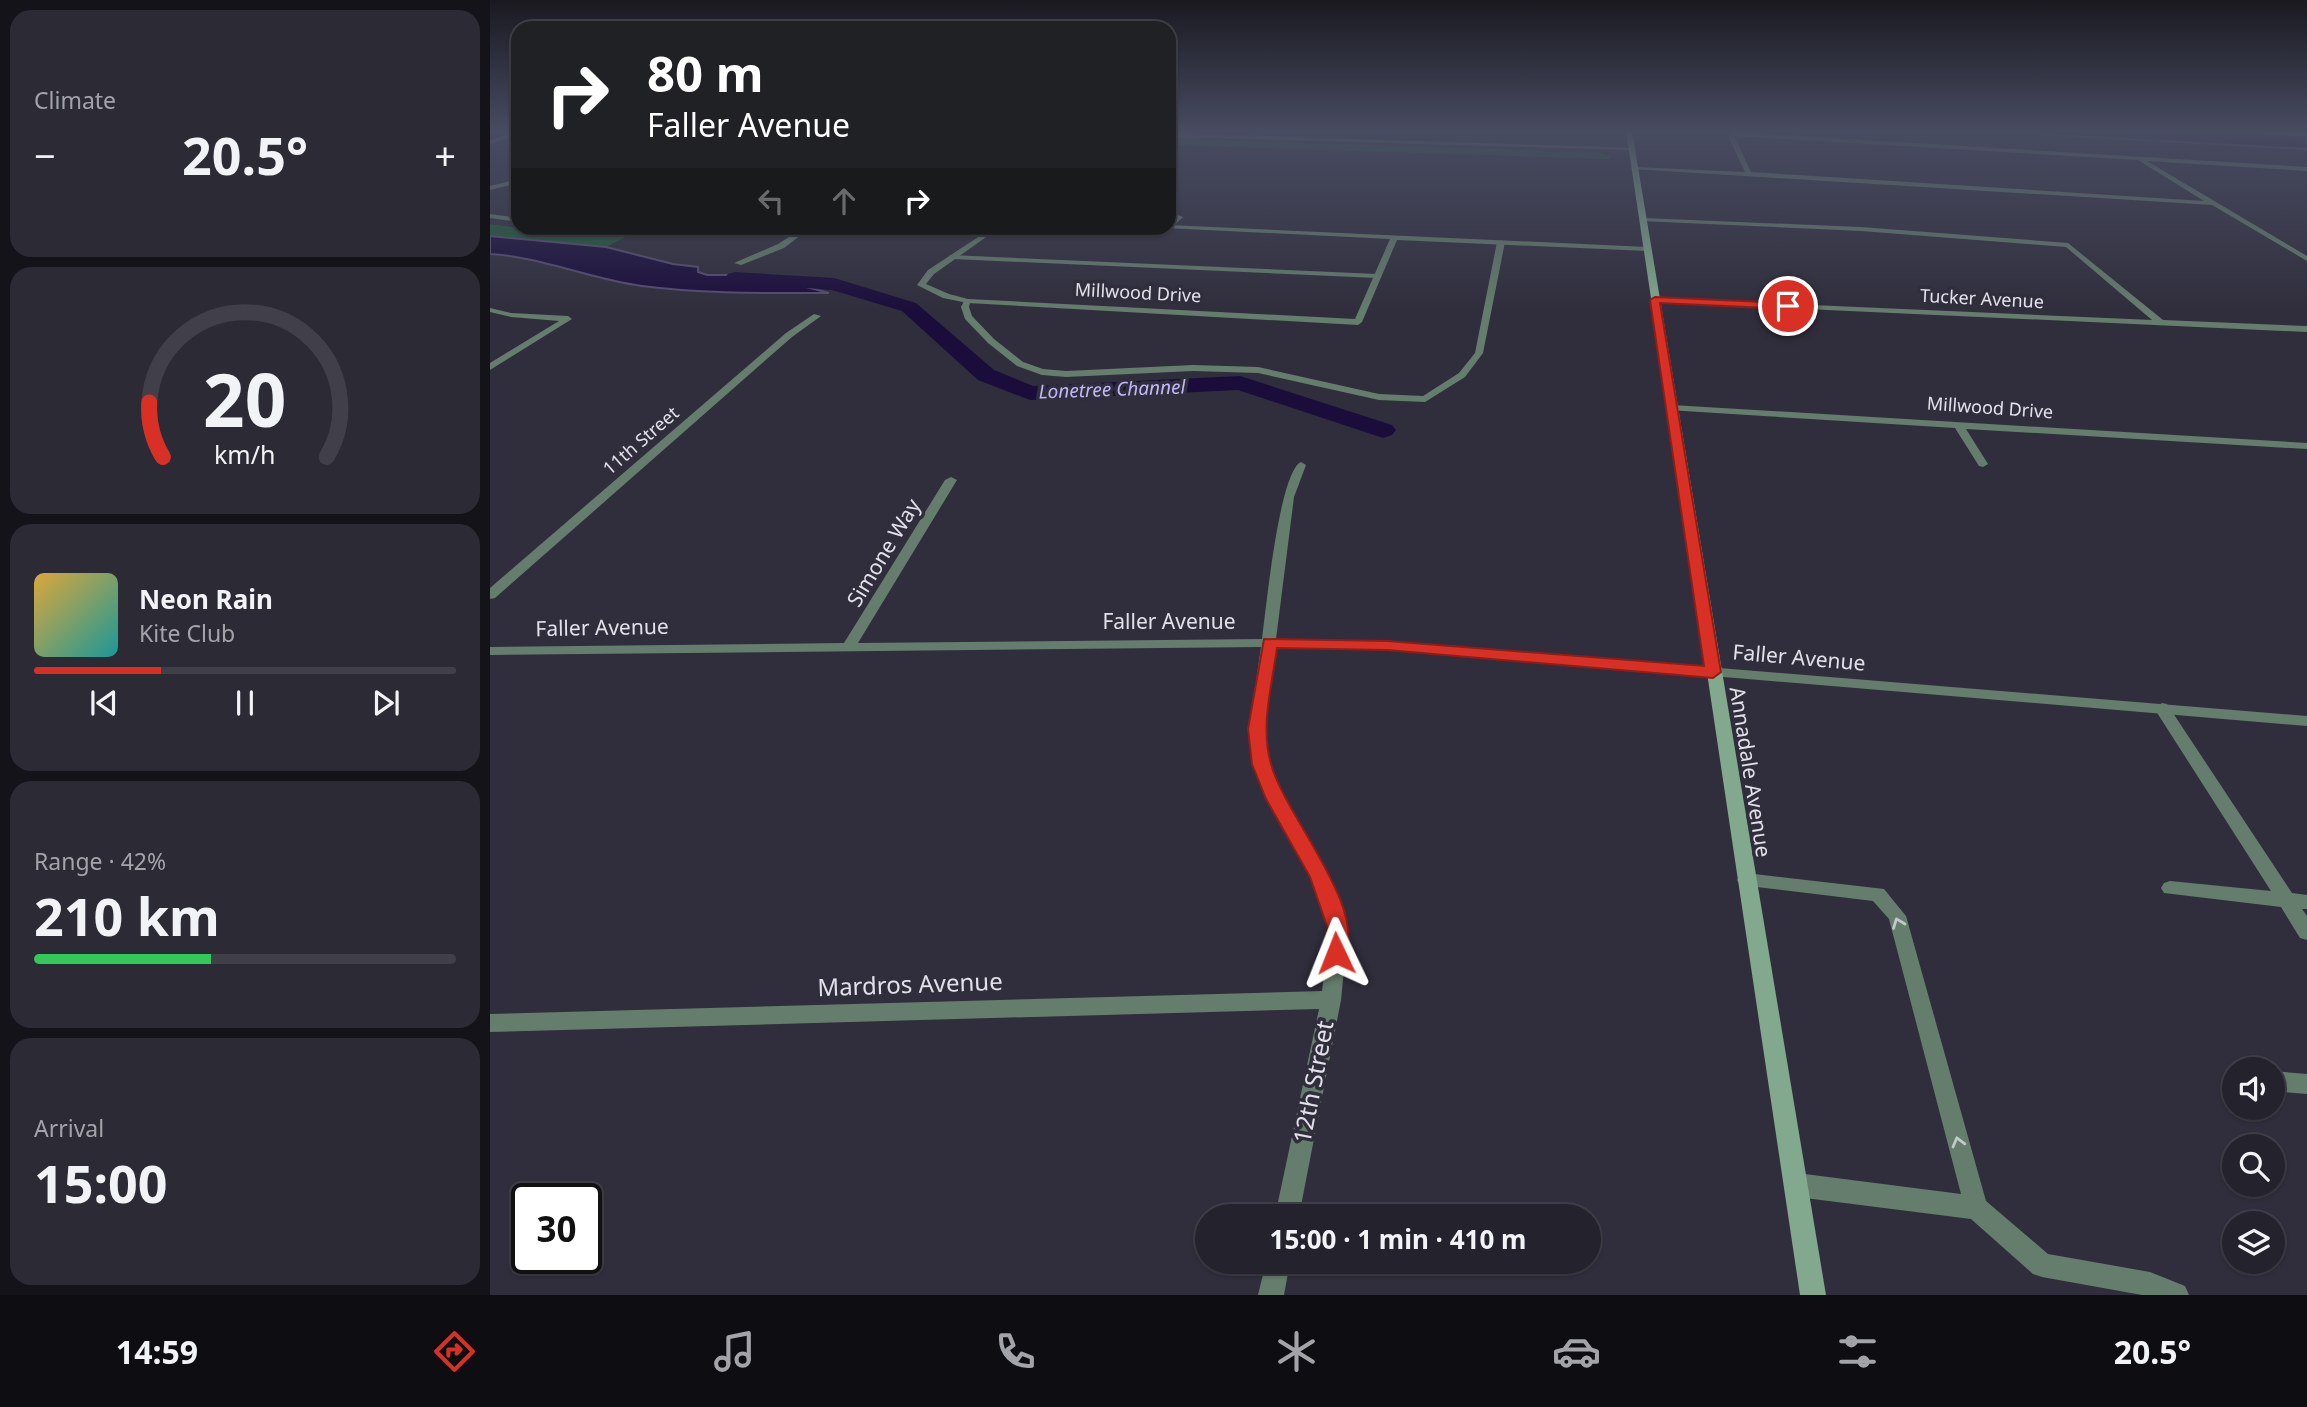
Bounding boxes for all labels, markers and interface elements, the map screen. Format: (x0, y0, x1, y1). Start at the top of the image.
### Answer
text: 80 m (647, 40, 764, 106)
icon: right (532, 49, 623, 140)
text: Climate (34, 84, 116, 116)
text: Faller Avenue (647, 103, 850, 146)
text: 20.5° (182, 119, 308, 190)
text: − (34, 129, 56, 181)
text: + (434, 129, 456, 181)
icon: left (752, 182, 790, 220)
icon: ahead (825, 182, 863, 220)
icon: right (898, 182, 936, 220)
pin (1758, 276, 1818, 336)
street label: Millwood Drive (1074, 277, 1202, 307)
street label: Tucker Avenue (1920, 283, 2045, 313)
icon: arrive (1769, 287, 1807, 325)
text: 20 (203, 349, 287, 448)
water label: Lonetree Channel (1038, 373, 1187, 405)
street label: Millwood Drive (1926, 391, 2054, 423)
street label: 11th Street (597, 400, 684, 480)
text: km/h (214, 436, 276, 470)
street label: Simone Way (840, 493, 926, 612)
text: Neon Rain (139, 581, 273, 617)
street label: Faller Avenue (1102, 607, 1236, 635)
street label: Faller Avenue (535, 612, 669, 642)
text: Kite Club (139, 617, 235, 649)
street label: Faller Avenue (1732, 637, 1867, 677)
icon: previous (85, 684, 123, 722)
icon: pause (226, 684, 264, 722)
icon: next (367, 684, 405, 722)
street label: Annadale Avenue (1724, 685, 1778, 859)
text: Range · 42% (34, 845, 166, 877)
text: 210 km (34, 880, 220, 951)
position arrow (1299, 916, 1373, 990)
one-way arrow (1892, 918, 1906, 930)
street label: Mardros Avenue (817, 964, 1003, 1003)
street label: 12th Street (1284, 1017, 1341, 1146)
map controls (2222, 1057, 2285, 1274)
button: sound (2222, 1057, 2285, 1120)
text: Arrival (34, 1112, 104, 1144)
button: search (2222, 1134, 2285, 1197)
one-way arrow (1952, 1137, 1967, 1149)
text: 15:00 (34, 1147, 168, 1218)
speed limit sign: 30 (511, 1183, 602, 1274)
button: layers (2222, 1211, 2285, 1274)
text: 15:00 · 1 min · 410 m (1270, 1221, 1526, 1257)
icon: directions (430, 1327, 479, 1376)
icon: music (710, 1327, 759, 1376)
icon: phone (991, 1327, 1040, 1376)
icon: climate (1272, 1327, 1321, 1376)
icon: car (1552, 1327, 1601, 1376)
icon: filters (1833, 1327, 1882, 1376)
text: 14:59 (116, 1330, 198, 1373)
text: 20.5° (2114, 1330, 2191, 1373)

